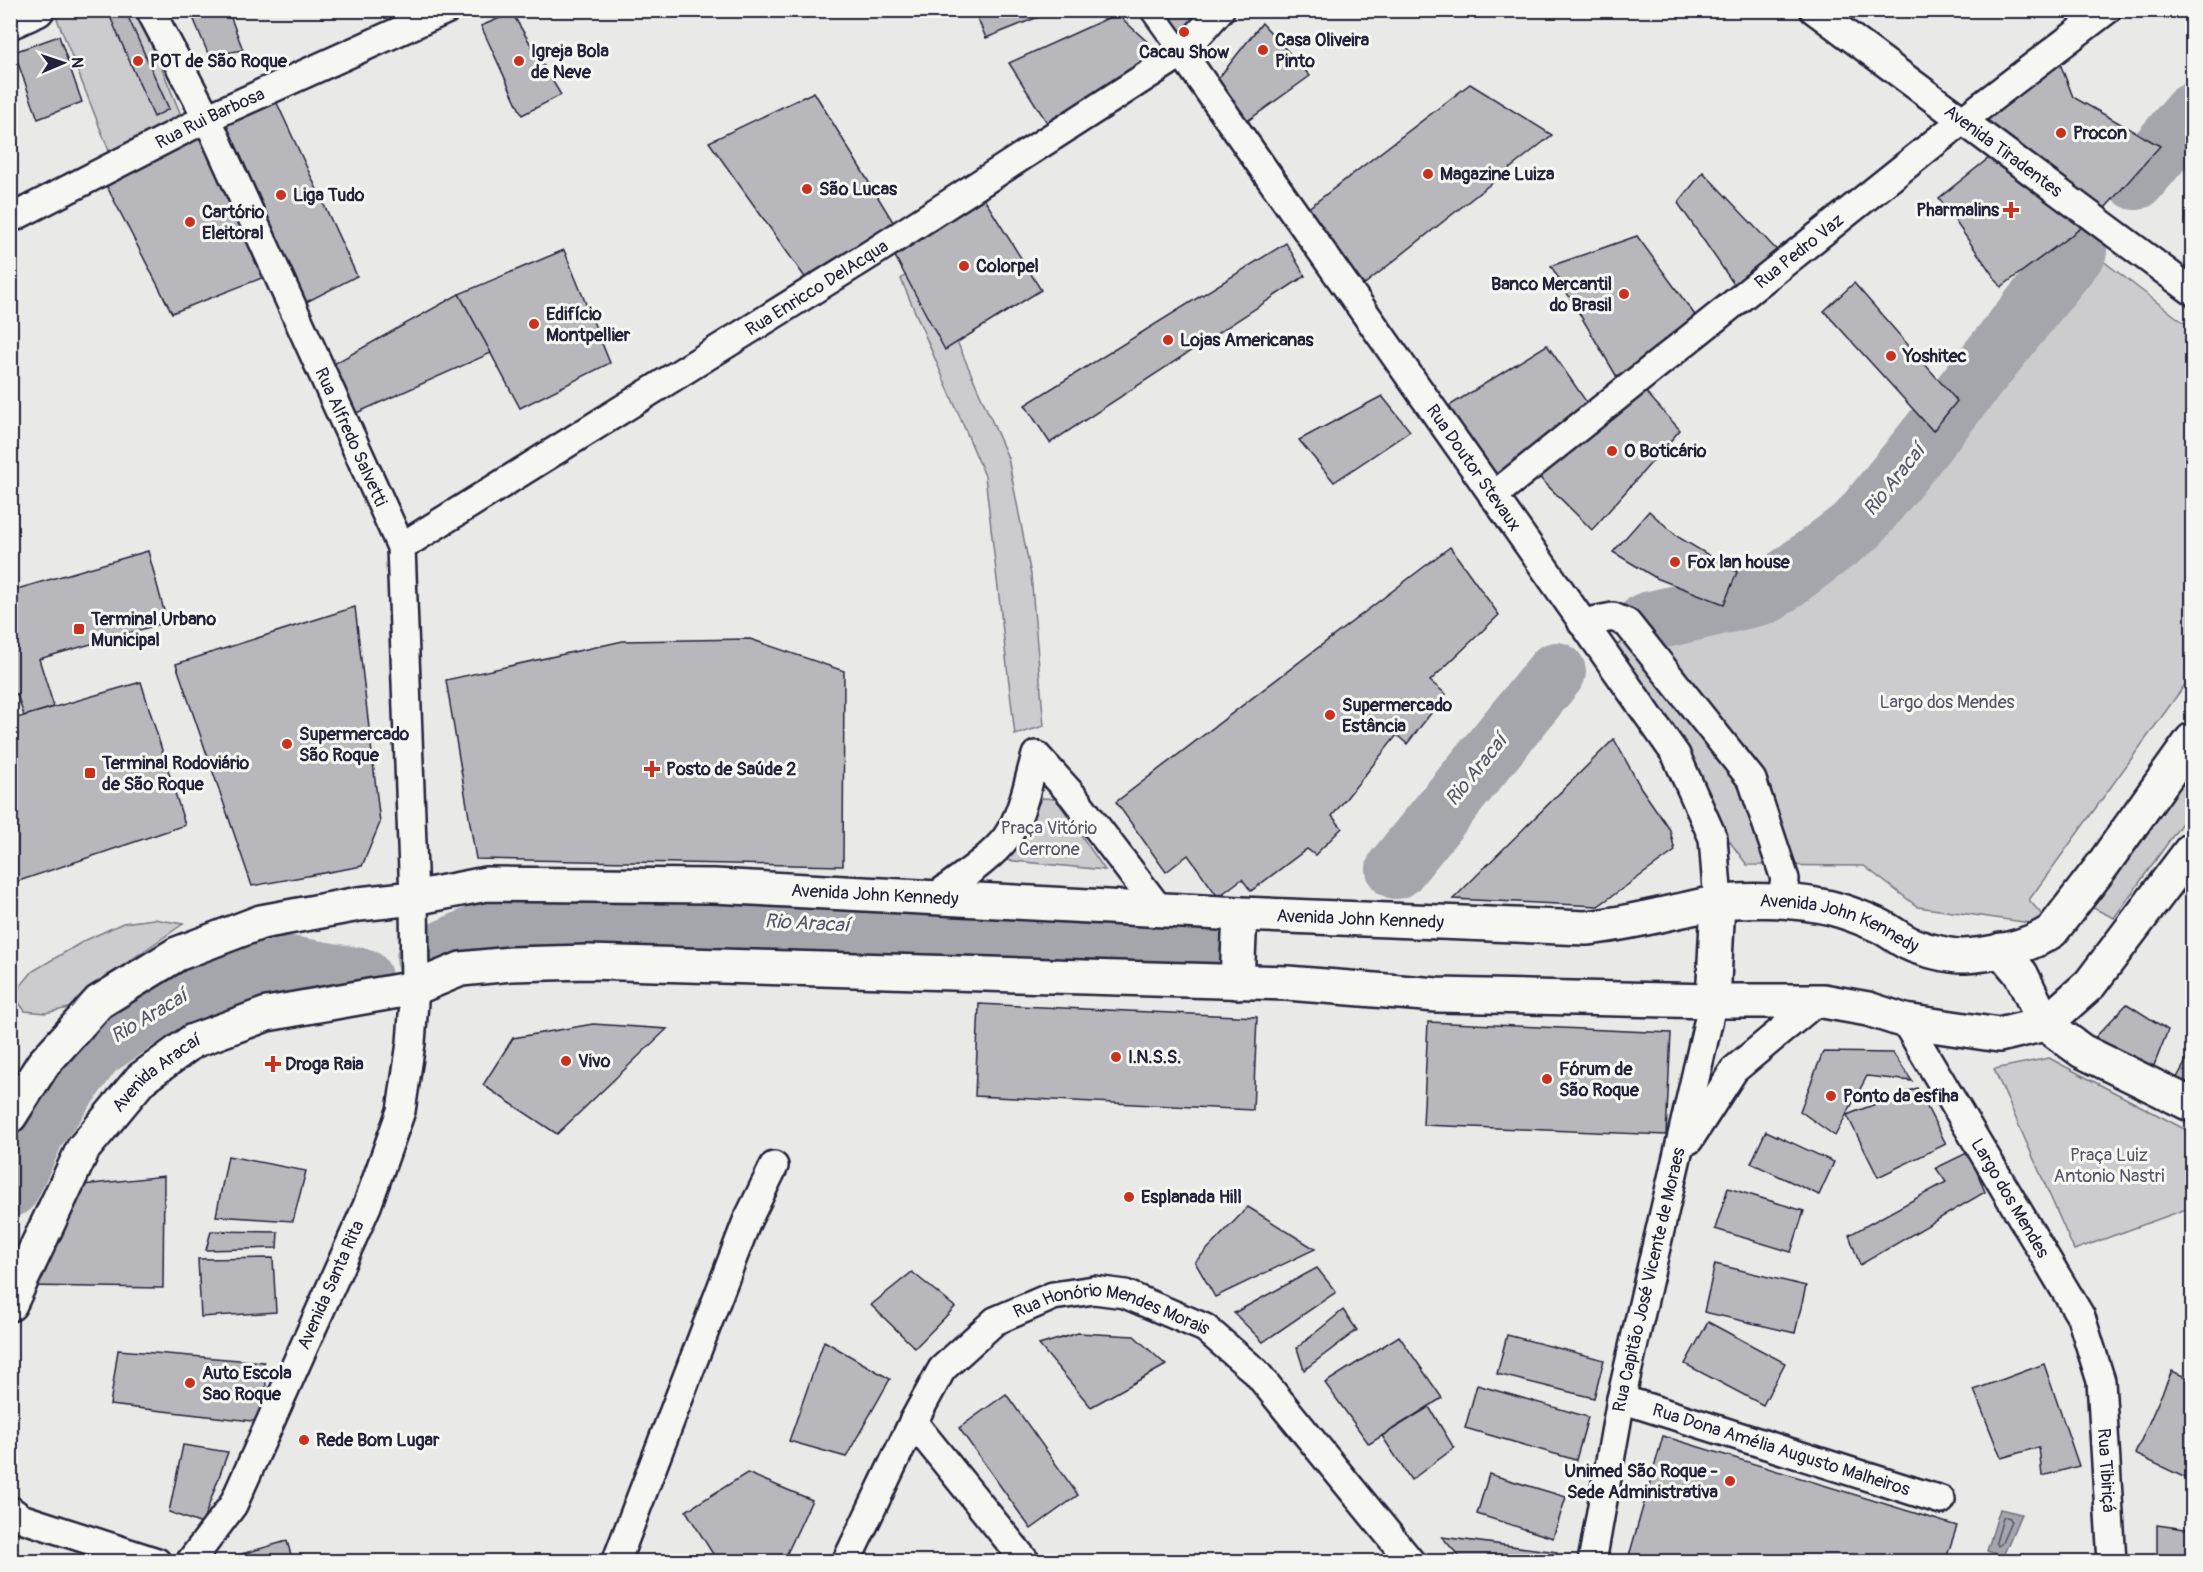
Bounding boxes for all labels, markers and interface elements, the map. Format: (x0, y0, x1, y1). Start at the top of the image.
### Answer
marker: Cacau Show (1177, 25, 1191, 39)
place label: Casa Oliveira Pinto (1275, 29, 1370, 73)
north arrow (33, 33, 93, 93)
place label: Igreja Bola de Neve (531, 40, 610, 84)
place label: Cacau Show (1139, 41, 1230, 64)
marker: Casa Oliveira Pinto (1256, 43, 1270, 57)
place label: POT de São Roque (150, 50, 288, 73)
marker: POT de São Roque (131, 54, 145, 68)
marker: Igreja Bola de Neve (512, 54, 526, 68)
text: N (67, 57, 87, 68)
street label: Rua Rui Barbosa (151, 82, 268, 154)
street label: Avenida Tiradentes (1940, 99, 2067, 202)
place label: Procon (2073, 122, 2127, 145)
marker: Procon (2054, 126, 2068, 140)
place label: Magazine Luiza (1440, 163, 1555, 186)
marker: Magazine Luiza (1421, 167, 1435, 181)
place label: São Lucas (819, 178, 898, 201)
marker: São Lucas (800, 182, 814, 196)
place label: Liga Tudo (293, 184, 365, 207)
marker: Liga Tudo (274, 188, 288, 202)
place label: Pharmalins (1916, 199, 2000, 222)
place label: Cartório Eleitoral (202, 201, 265, 245)
marker: Pharmalins (2004, 203, 2018, 217)
street label: Rua Pedro Vaz (1750, 209, 1848, 294)
marker: Cartório Eleitoral (183, 215, 197, 229)
street label: Rua Enricco DelAcqua (741, 234, 892, 341)
place label: Colorpel (976, 255, 1039, 278)
marker: Colorpel (957, 259, 971, 273)
place label: Banco Mercantil do Brasil (1491, 273, 1612, 317)
marker: Banco Mercantil do Brasil (1617, 287, 1631, 301)
place label: Edifício Montpellier (546, 303, 631, 347)
marker: Edifício Montpellier (527, 317, 541, 331)
place label: Lojas Americanas (1180, 329, 1315, 352)
marker: Lojas Americanas (1161, 333, 1175, 347)
place label: Yoshitec (1902, 345, 1967, 368)
marker: Yoshitec (1884, 349, 1898, 363)
street label: Rua Alfredo Salvetti (310, 364, 393, 510)
street label: Rua Doutor Stevaux (1421, 400, 1526, 536)
water label: Rio Aracaí (1858, 437, 1933, 521)
place label: O Boticário (1624, 440, 1707, 463)
marker: O Boticário (1605, 444, 1619, 458)
place label: Fox lan house (1687, 551, 1791, 574)
marker: Fox lan house (1668, 555, 1682, 569)
place label: Terminal Urbano Municipal (90, 608, 217, 652)
marker: Terminal Urbano Municipal (72, 622, 86, 636)
park label: Largo dos Mendes (1879, 691, 2015, 714)
place label: Supermercado Estância (1342, 694, 1453, 738)
marker: Supermercado Estância (1323, 708, 1337, 722)
place label: Supermercado São Roque (299, 723, 410, 767)
water label: Rio Aracaí (1440, 727, 1515, 811)
marker: Supermercado São Roque (280, 737, 294, 751)
place label: Terminal Rodoviário de São Roque (101, 752, 250, 796)
place label: Posto de Saúde 2 (666, 758, 796, 781)
marker: Posto de Saúde 2 (643, 760, 661, 778)
marker: Terminal Rodoviário de São Roque (83, 766, 97, 780)
park label: Praça Vitório Cerrone (1001, 817, 1098, 861)
street label: Avenida John Kennedy (790, 879, 960, 911)
street label: Avenida John Kennedy (1759, 889, 1922, 958)
street label: Avenida John Kennedy (1276, 904, 1445, 934)
water label: Rio Aracaí (764, 908, 853, 938)
water label: Rio Aracaí (106, 982, 195, 1049)
street label: Avenida Aracaí (107, 1028, 203, 1117)
place label: I.N.S.S. (1128, 1046, 1181, 1069)
place label: Vivo (578, 1050, 611, 1073)
marker: I.N.S.S. (1109, 1050, 1123, 1064)
place label: Droga Raia (285, 1053, 364, 1076)
marker: Vivo (559, 1054, 573, 1068)
marker: Droga Raia (266, 1057, 280, 1071)
place label: Fórum de São Roque (1559, 1058, 1640, 1102)
marker: Fórum de São Roque (1540, 1072, 1554, 1086)
place label: Ponto da esfiha (1843, 1085, 1959, 1108)
marker: Ponto da esfiha (1824, 1089, 1838, 1103)
street label: Largo dos Mendes (1966, 1134, 2055, 1262)
park label: Praça Luiz Antonio Nastri (2054, 1144, 2164, 1188)
street label: Rua Capitão José Vicente de Moraes (1607, 1145, 1690, 1414)
place label: Esplanada Hill (1141, 1186, 1242, 1209)
marker: Esplanada Hill (1122, 1190, 1136, 1204)
street label: Avenida Santa Rita (292, 1217, 370, 1353)
street label: Rua Honório Mendes Morais (1010, 1278, 1216, 1339)
place label: Auto Escola Sao Roque (202, 1362, 292, 1406)
marker: Auto Escola Sao Roque (183, 1376, 197, 1390)
street label: Rua Dona Amélia Augusto Malheiros (1650, 1398, 1913, 1501)
street label: Rua Tibiriçá (2092, 1428, 2120, 1513)
place label: Rede Bom Lugar (316, 1429, 440, 1452)
marker: Rede Bom Lugar (297, 1433, 311, 1447)
place label: Unimed São Roque - Sede Administrativa (1564, 1460, 1719, 1504)
marker: Unimed São Roque - Sede Administrativa (1723, 1474, 1737, 1488)

